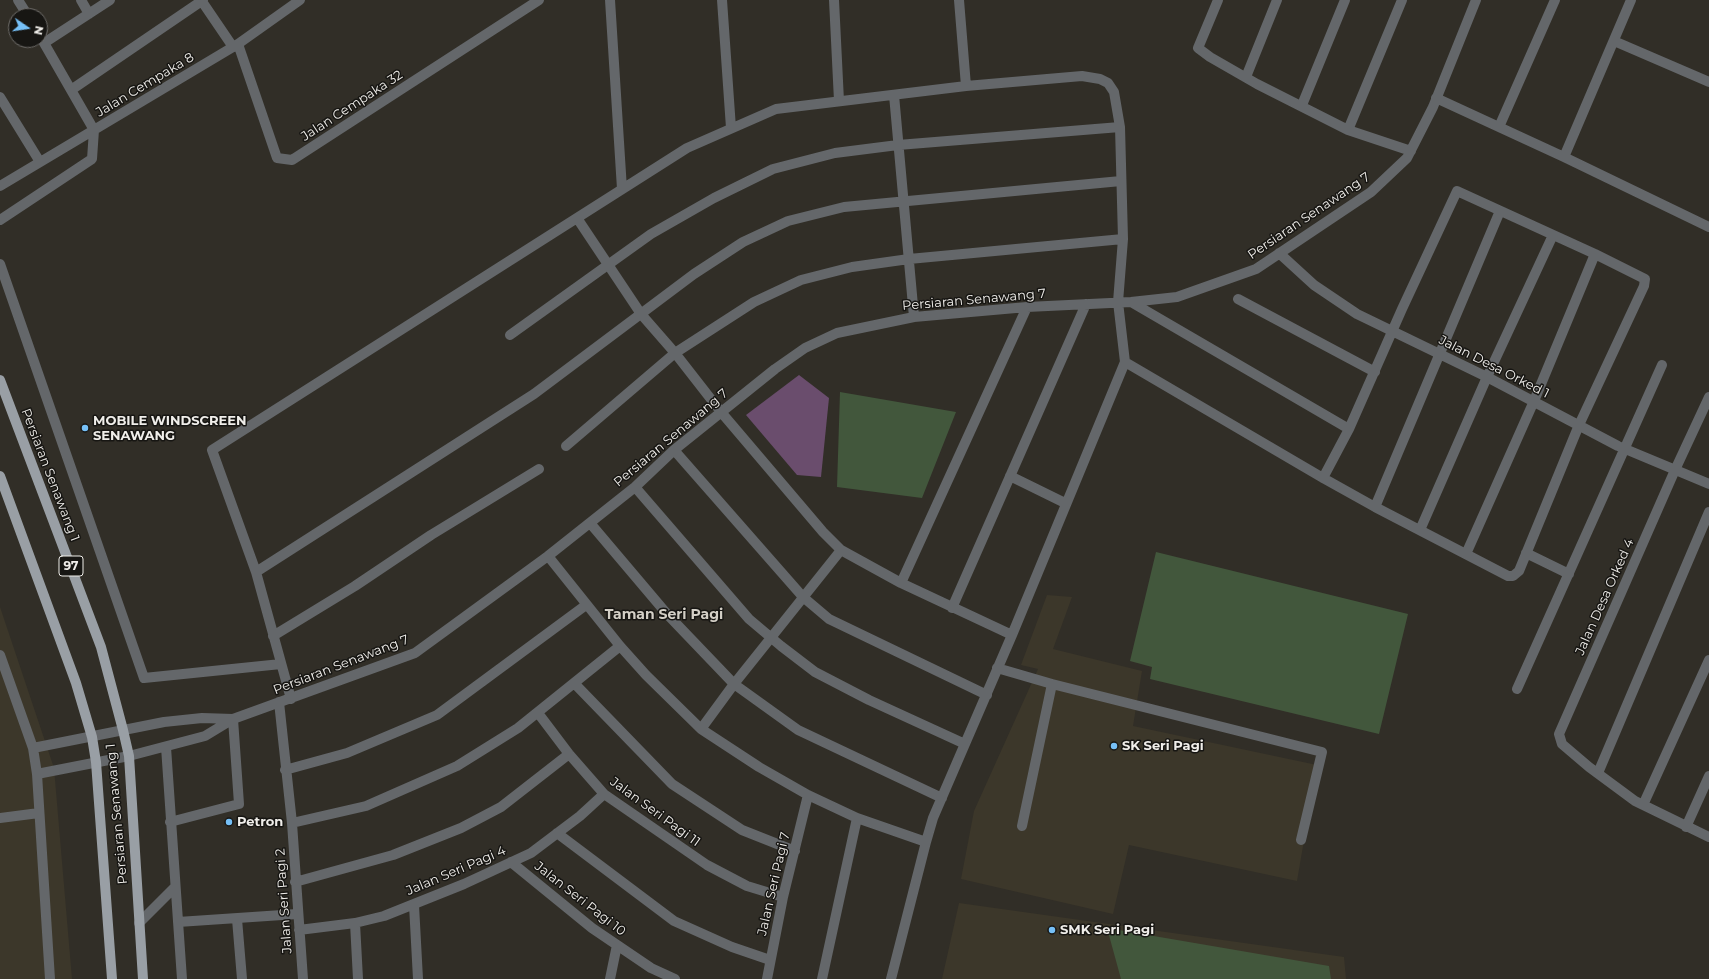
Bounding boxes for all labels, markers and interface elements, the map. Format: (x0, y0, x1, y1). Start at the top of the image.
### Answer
north arrow (8, 8, 48, 48)
text: N (31, 25, 47, 36)
street label: Jalan Cempaka 8 (93, 50, 197, 120)
street label: Jalan Cempaka 32 (298, 67, 406, 145)
street label: Persiaran Senawang 7 (1245, 169, 1373, 263)
street label: Persiaran Senawang 7 (902, 286, 1046, 314)
street label: Jalan Desa Orked 1 (1436, 332, 1552, 402)
street label: Persiaran Senawang 7 (611, 386, 731, 490)
street label: Persiaran Senawang 1 (17, 406, 83, 544)
place label: MOBILE WINDSCREEN SENAWANG (93, 413, 246, 444)
marker: MOBILE WINDSCREEN SENAWANG (80, 423, 90, 433)
street label: Jalan Desa Orked 4 (1572, 536, 1638, 658)
road number: 97 (59, 556, 83, 576)
district label: Taman Seri Pagi (605, 607, 723, 623)
street label: Persiaran Senawang 7 (271, 632, 411, 698)
place label: SK Seri Pagi (1122, 738, 1204, 754)
marker: SK Seri Pagi (1109, 741, 1119, 751)
street label: Persiaran Senawang 1 (103, 743, 131, 885)
street label: Jalan Seri Pagi 11 (607, 774, 703, 850)
place label: Petron (237, 814, 283, 830)
marker: Petron (224, 817, 234, 827)
street label: Jalan Seri Pagi 7 (755, 831, 793, 937)
street label: Jalan Seri Pagi 4 (404, 843, 508, 899)
street label: Jalan Seri Pagi 2 (273, 848, 295, 954)
street label: Jalan Seri Pagi 10 (531, 859, 629, 939)
place label: SMK Seri Pagi (1060, 922, 1154, 938)
marker: SMK Seri Pagi (1047, 925, 1057, 935)

